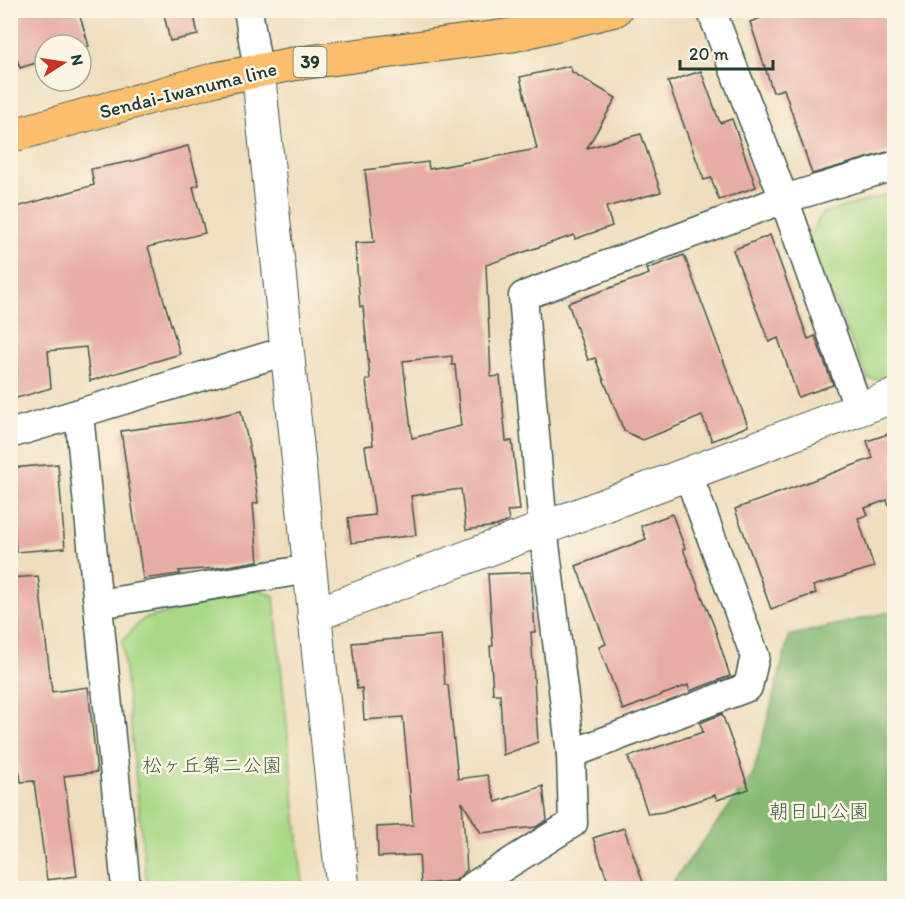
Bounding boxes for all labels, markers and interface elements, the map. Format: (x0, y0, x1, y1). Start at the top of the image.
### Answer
north arrow (33, 33, 93, 93)
scale bar (680, 33, 773, 71)
text: 20 m (689, 43, 729, 65)
road number: 39 (294, 47, 326, 77)
text: N (67, 53, 88, 67)
street label: Sendai-Iwanuma line (97, 56, 279, 124)
park label: 松ヶ丘第二公園 (142, 753, 282, 777)
park label: 朝日山公園 (769, 799, 869, 823)

